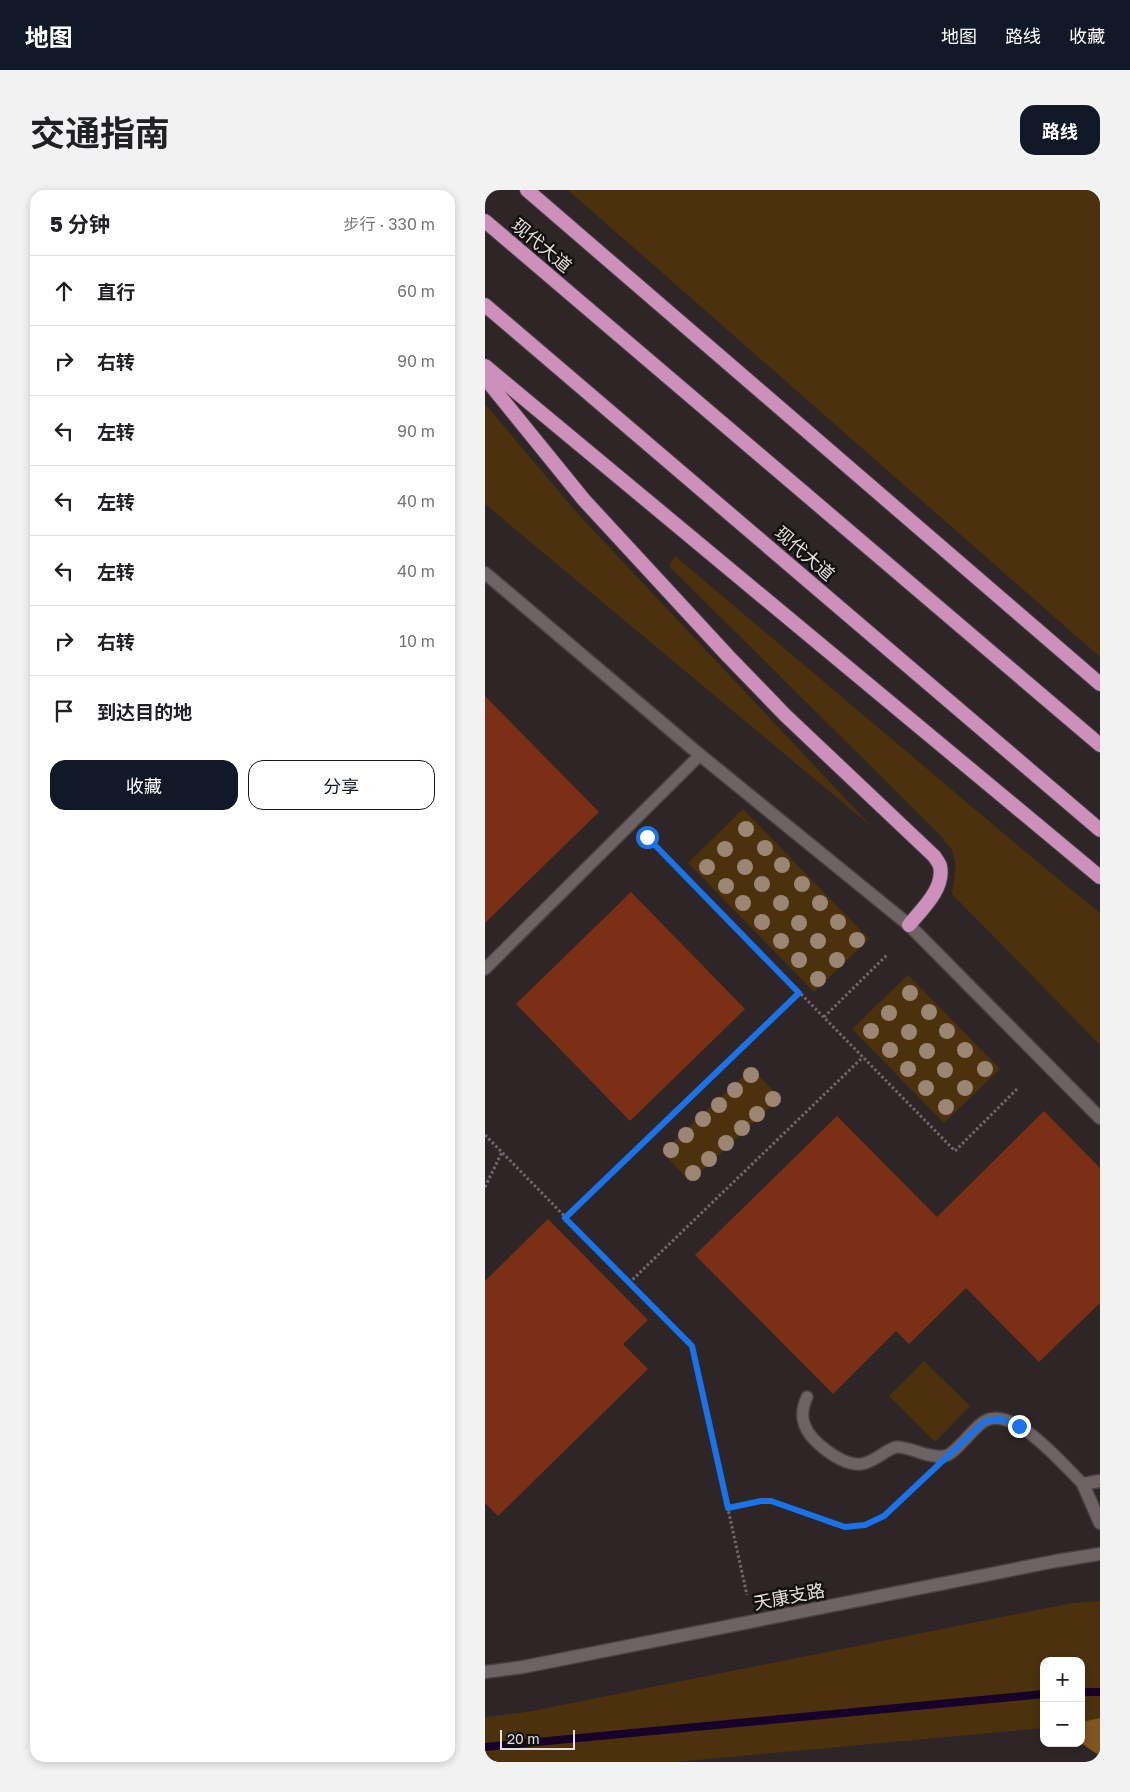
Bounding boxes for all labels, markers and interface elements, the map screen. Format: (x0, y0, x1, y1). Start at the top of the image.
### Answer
text: 地图 (25, 22, 73, 51)
text: 地图 (941, 25, 977, 47)
text: 路线 (1005, 25, 1041, 47)
text: 收藏 (1069, 25, 1105, 47)
button: 路线 (1020, 105, 1100, 155)
text: 交通指南 (30, 112, 170, 154)
text: 5 分钟 (50, 211, 110, 237)
street label: 现代大道 (507, 213, 577, 277)
text: 步行 · 330 m (343, 214, 435, 234)
icon: ahead (50, 277, 78, 305)
text: 直行 (97, 280, 135, 303)
text: 60 m (397, 281, 435, 301)
icon: right (50, 347, 78, 375)
text: 右转 (97, 350, 135, 373)
text: 90 m (397, 351, 435, 371)
icon: left (50, 417, 78, 445)
text: 左转 (97, 420, 135, 443)
text: 90 m (397, 421, 435, 441)
icon: left (50, 487, 78, 515)
text: 左转 (97, 490, 135, 513)
text: 40 m (397, 491, 435, 511)
street label: 现代大道 (771, 521, 839, 585)
icon: left (50, 557, 78, 585)
text: 左转 (97, 560, 135, 583)
text: 40 m (397, 561, 435, 581)
icon: right (50, 627, 78, 655)
text: 右转 (97, 630, 135, 653)
text: 10 m (399, 631, 435, 651)
icon: arrive (50, 697, 78, 725)
text: 到达目的地 (97, 700, 192, 723)
button: 收藏 (50, 760, 238, 810)
button: 分享 (248, 760, 435, 810)
route start (636, 826, 659, 849)
route end (1008, 1415, 1031, 1438)
street label: 天康支路 (752, 1578, 826, 1614)
map controls (1040, 1657, 1085, 1747)
button: + (1040, 1657, 1085, 1702)
button: − (1040, 1702, 1085, 1747)
scale bar (500, 1727, 575, 1750)
text: 20 m (507, 1730, 540, 1747)

